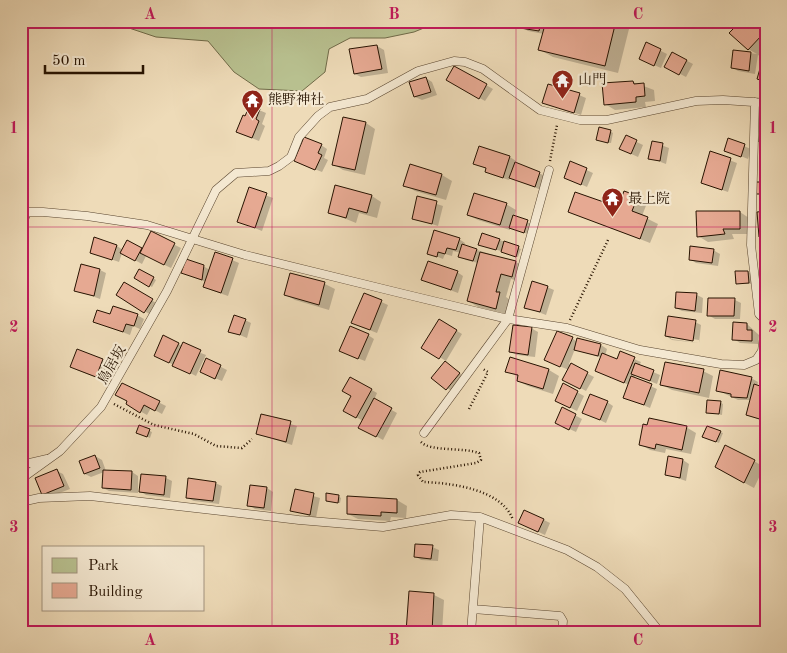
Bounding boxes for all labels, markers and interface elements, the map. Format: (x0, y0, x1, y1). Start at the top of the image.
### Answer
text: A (144, 7, 156, 23)
text: B (388, 7, 400, 23)
text: C (633, 7, 643, 23)
scale bar (45, 42, 142, 74)
text: 50 m (52, 54, 86, 69)
temple icon: 山門 (550, 68, 574, 99)
place label: 山門 (578, 72, 606, 87)
temple icon: 熊野神社 (240, 88, 264, 119)
place label: 熊野神社 (268, 92, 324, 107)
text: 1 (9, 121, 19, 137)
text: 1 (768, 121, 778, 137)
temple icon: 最上院 (600, 187, 624, 218)
place label: 最上院 (628, 191, 670, 206)
text: 2 (9, 320, 19, 336)
text: 2 (768, 320, 778, 336)
street label: 鳥居坂 (95, 343, 128, 387)
text: 3 (9, 520, 19, 536)
text: 3 (768, 520, 778, 536)
legend (42, 546, 205, 610)
text: Park (88, 559, 119, 574)
text: Building (88, 585, 143, 600)
text: A (144, 633, 156, 649)
text: B (388, 633, 400, 649)
text: C (633, 633, 643, 649)

